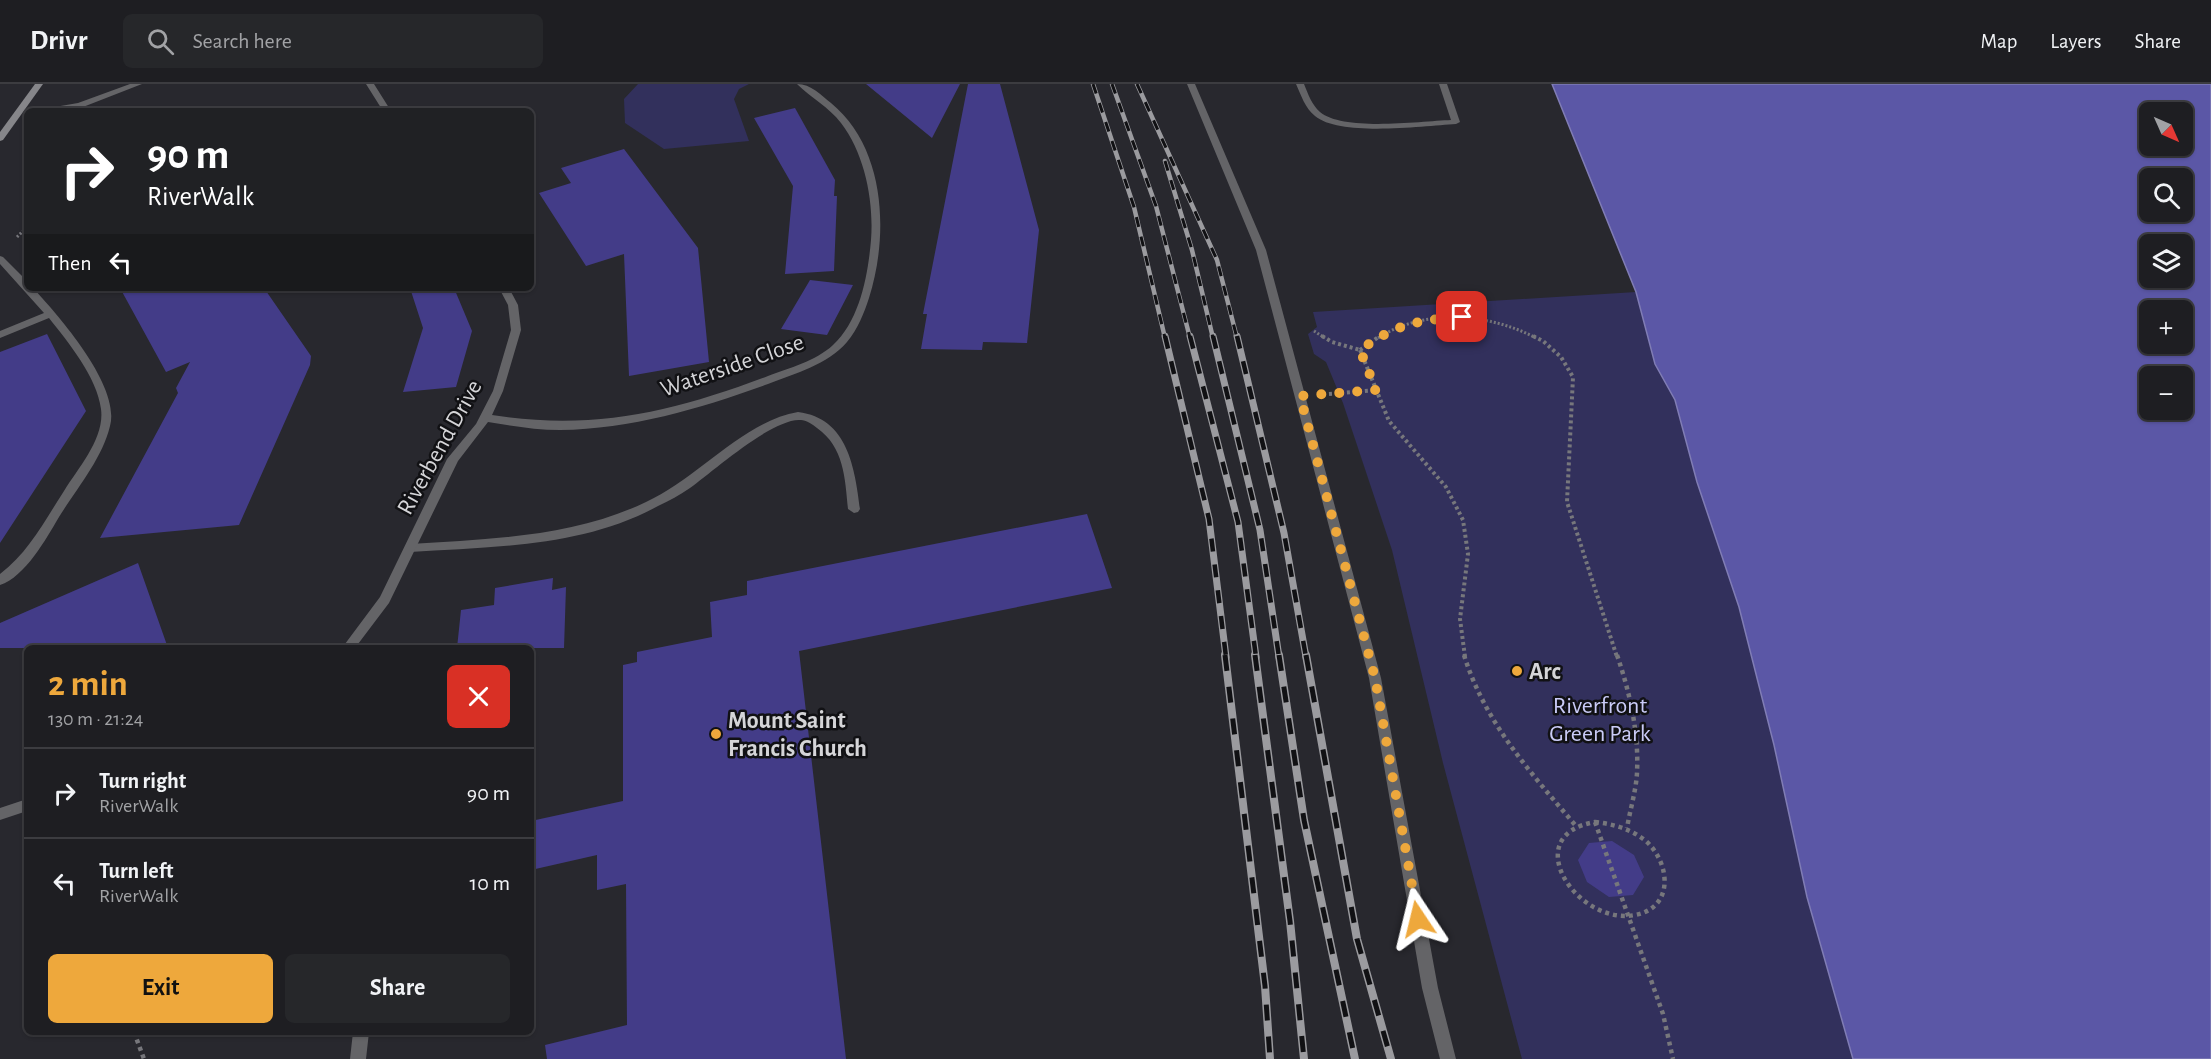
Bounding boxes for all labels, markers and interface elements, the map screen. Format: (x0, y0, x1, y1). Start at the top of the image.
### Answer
search box (123, 14, 543, 68)
icon: search (144, 25, 177, 58)
text: Drivr (30, 27, 87, 55)
text: Search here (192, 30, 292, 52)
text: Map (1981, 31, 2017, 52)
text: Layers (2050, 31, 2101, 52)
text: Share (2134, 31, 2181, 52)
north arrow (2139, 102, 2193, 156)
map controls (2139, 102, 2193, 420)
icon: right (48, 132, 126, 210)
text: 90 m (147, 134, 229, 176)
button: search (2139, 168, 2193, 222)
text: RiverWalk (147, 183, 254, 210)
button: layers (2139, 234, 2193, 288)
icon: left (104, 246, 137, 279)
text: Then (48, 252, 92, 274)
pin (1436, 291, 1487, 342)
icon: arrive (1445, 300, 1478, 333)
button: + (2139, 300, 2193, 354)
street label: Waterside Close (658, 330, 807, 402)
button: − (2139, 366, 2193, 420)
street label: Riverbend Drive (393, 376, 487, 519)
place label: Arc (1529, 660, 1561, 684)
marker: Arc (1510, 664, 1524, 678)
button: close (447, 665, 510, 728)
text: 2 min (48, 666, 128, 702)
park label: Riverfront Green Park (1549, 694, 1651, 746)
text: 130 m · 21:24 (48, 709, 143, 729)
place label: Mount Saint Francis Church (728, 709, 867, 761)
marker: Mount Saint Francis Church (709, 727, 723, 741)
text: Turn right (99, 770, 186, 792)
icon: right (48, 777, 81, 810)
text: 90 m (467, 782, 510, 804)
text: RiverWalk (99, 796, 178, 816)
text: Turn left (99, 860, 173, 882)
icon: left (48, 867, 81, 900)
text: 10 m (470, 872, 510, 894)
text: RiverWalk (99, 886, 178, 906)
position arrow (1386, 887, 1450, 951)
button: Exit (48, 954, 273, 1023)
button: Share (285, 954, 510, 1023)

